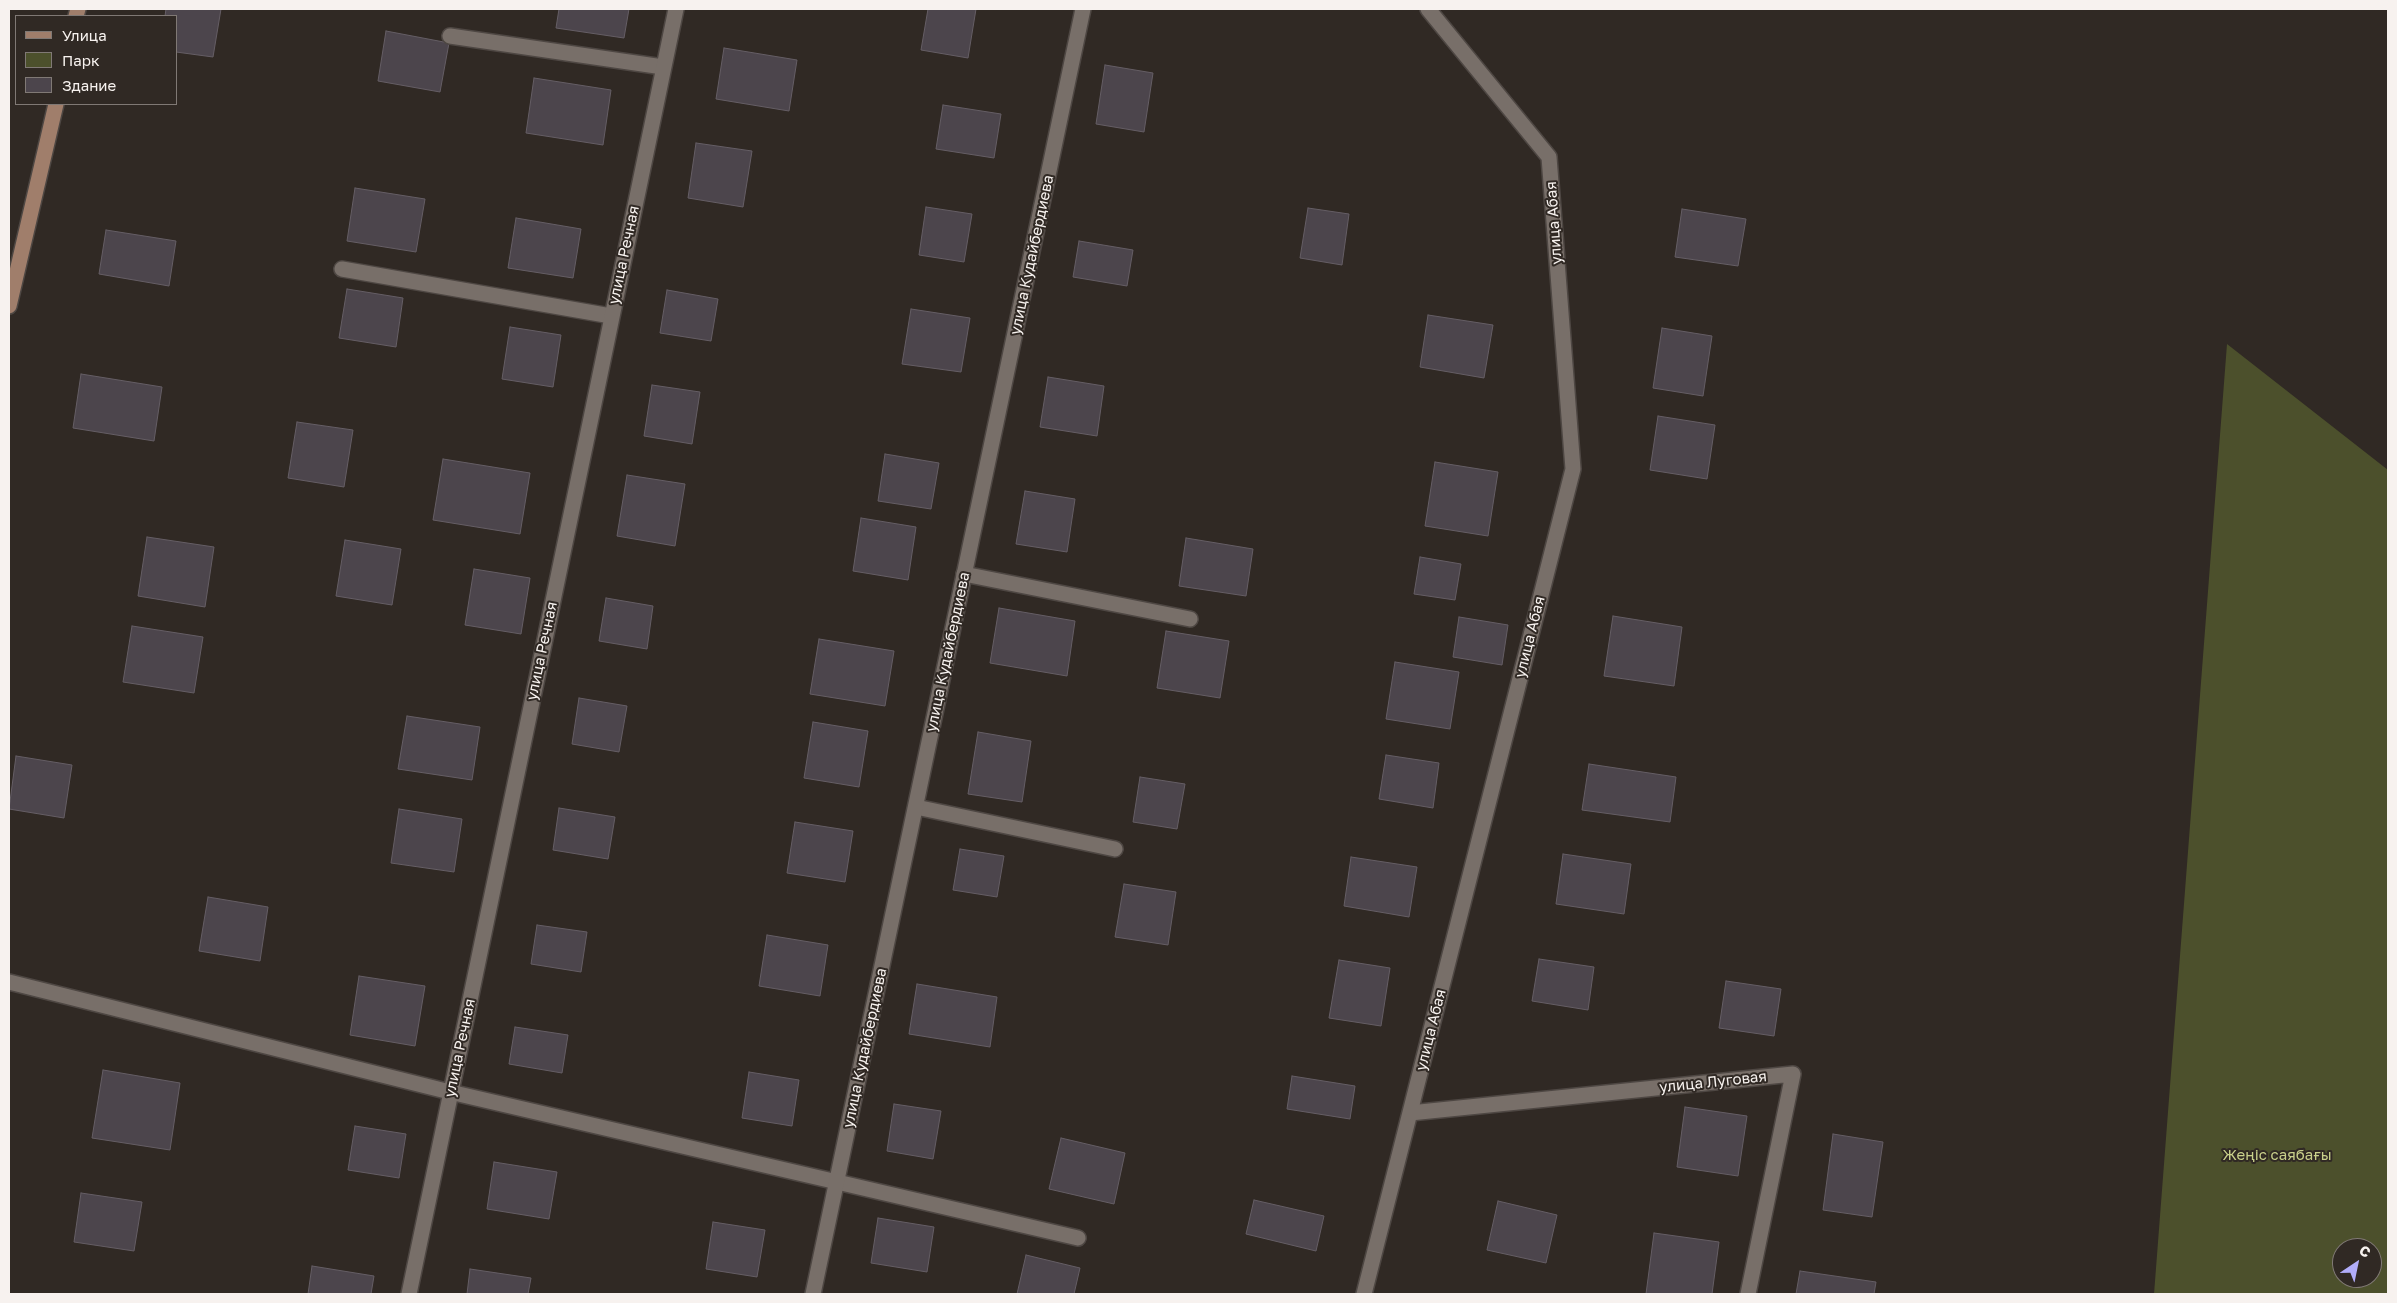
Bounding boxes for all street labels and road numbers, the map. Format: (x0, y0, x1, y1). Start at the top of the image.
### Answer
street label: улица Кудайбердиева (1006, 173, 1058, 337)
street label: улица Абая (1542, 181, 1566, 265)
street label: улица Речная (605, 204, 643, 306)
street label: улица Кудайбердиева (922, 570, 974, 734)
street label: улица Абая (1511, 594, 1549, 680)
street label: улица Речная (523, 600, 561, 702)
street label: улица Кудайбердиева (839, 966, 891, 1130)
street label: улица Абая (1412, 987, 1450, 1073)
street label: улица Речная (441, 997, 479, 1099)
street label: улица Луговая (1658, 1067, 1768, 1097)

